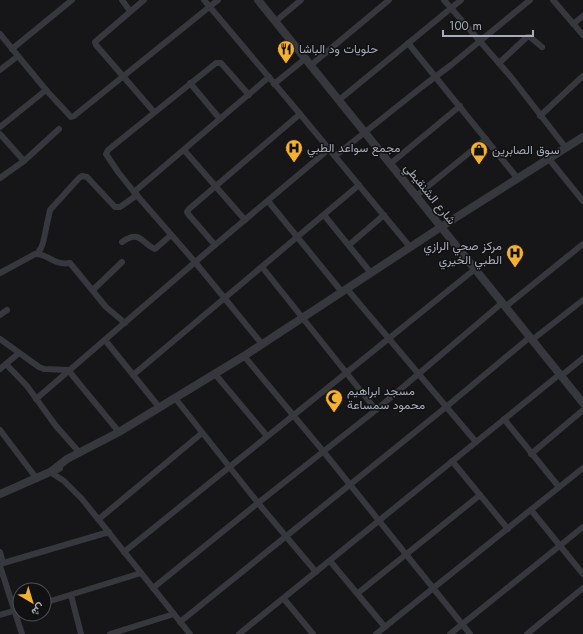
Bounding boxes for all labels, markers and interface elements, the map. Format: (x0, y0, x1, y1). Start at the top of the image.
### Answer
scale bar (443, 12, 533, 38)
text: 100 m (449, 17, 482, 35)
restaurant icon: حلويات ود الباشا (276, 39, 296, 64)
place label: حلويات ود الباشا (299, 40, 378, 58)
hospital icon: مجمع سواعد الطبي (284, 138, 304, 163)
place label: مجمع سواعد الطبي (307, 139, 401, 158)
shop icon: سوق الصابرين (469, 140, 489, 165)
place label: سوق الصابرين (492, 141, 559, 159)
street label: شارع الشنقيطي (399, 159, 460, 229)
place label: مركز صحي الرازي الطبي الخيري (424, 237, 502, 270)
hospital icon: مركز صحي الرازي الطبي الخيري (505, 243, 525, 268)
place label: مسجد ابراهيم محمود سمساعة (347, 382, 425, 414)
mosque icon: مسجد ابراهيم محمود سمساعة (324, 388, 344, 413)
north arrow (12, 582, 52, 622)
text: ش (28, 600, 48, 620)

